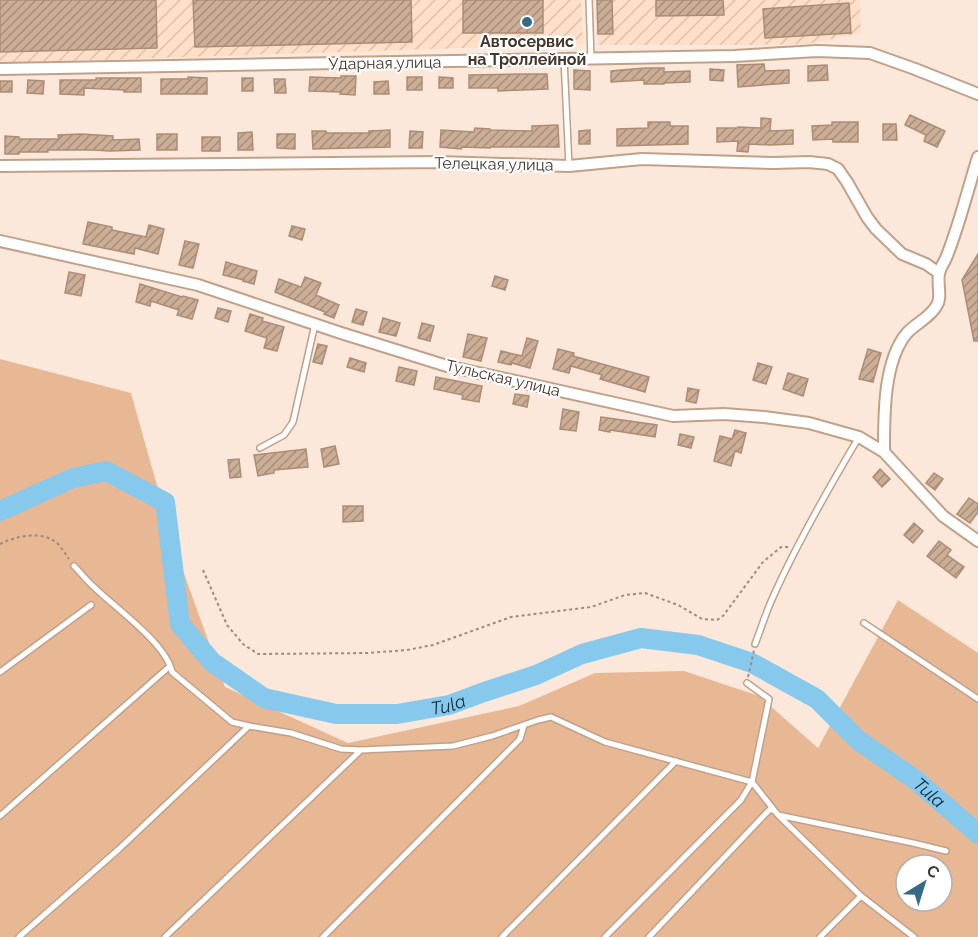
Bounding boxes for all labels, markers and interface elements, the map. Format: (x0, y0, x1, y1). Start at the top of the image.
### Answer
marker: Автосервис на Троллейной (520, 15, 534, 29)
place label: Автосервис на Троллейной (468, 32, 586, 69)
street label: Ударная улица (328, 53, 442, 73)
street label: Телецкая улица (434, 153, 554, 175)
street label: Тульская улица (444, 356, 562, 400)
water label: Tula (429, 689, 468, 718)
water label: Tula (910, 773, 950, 812)
north arrow (894, 853, 954, 913)
text: С (923, 861, 943, 882)

